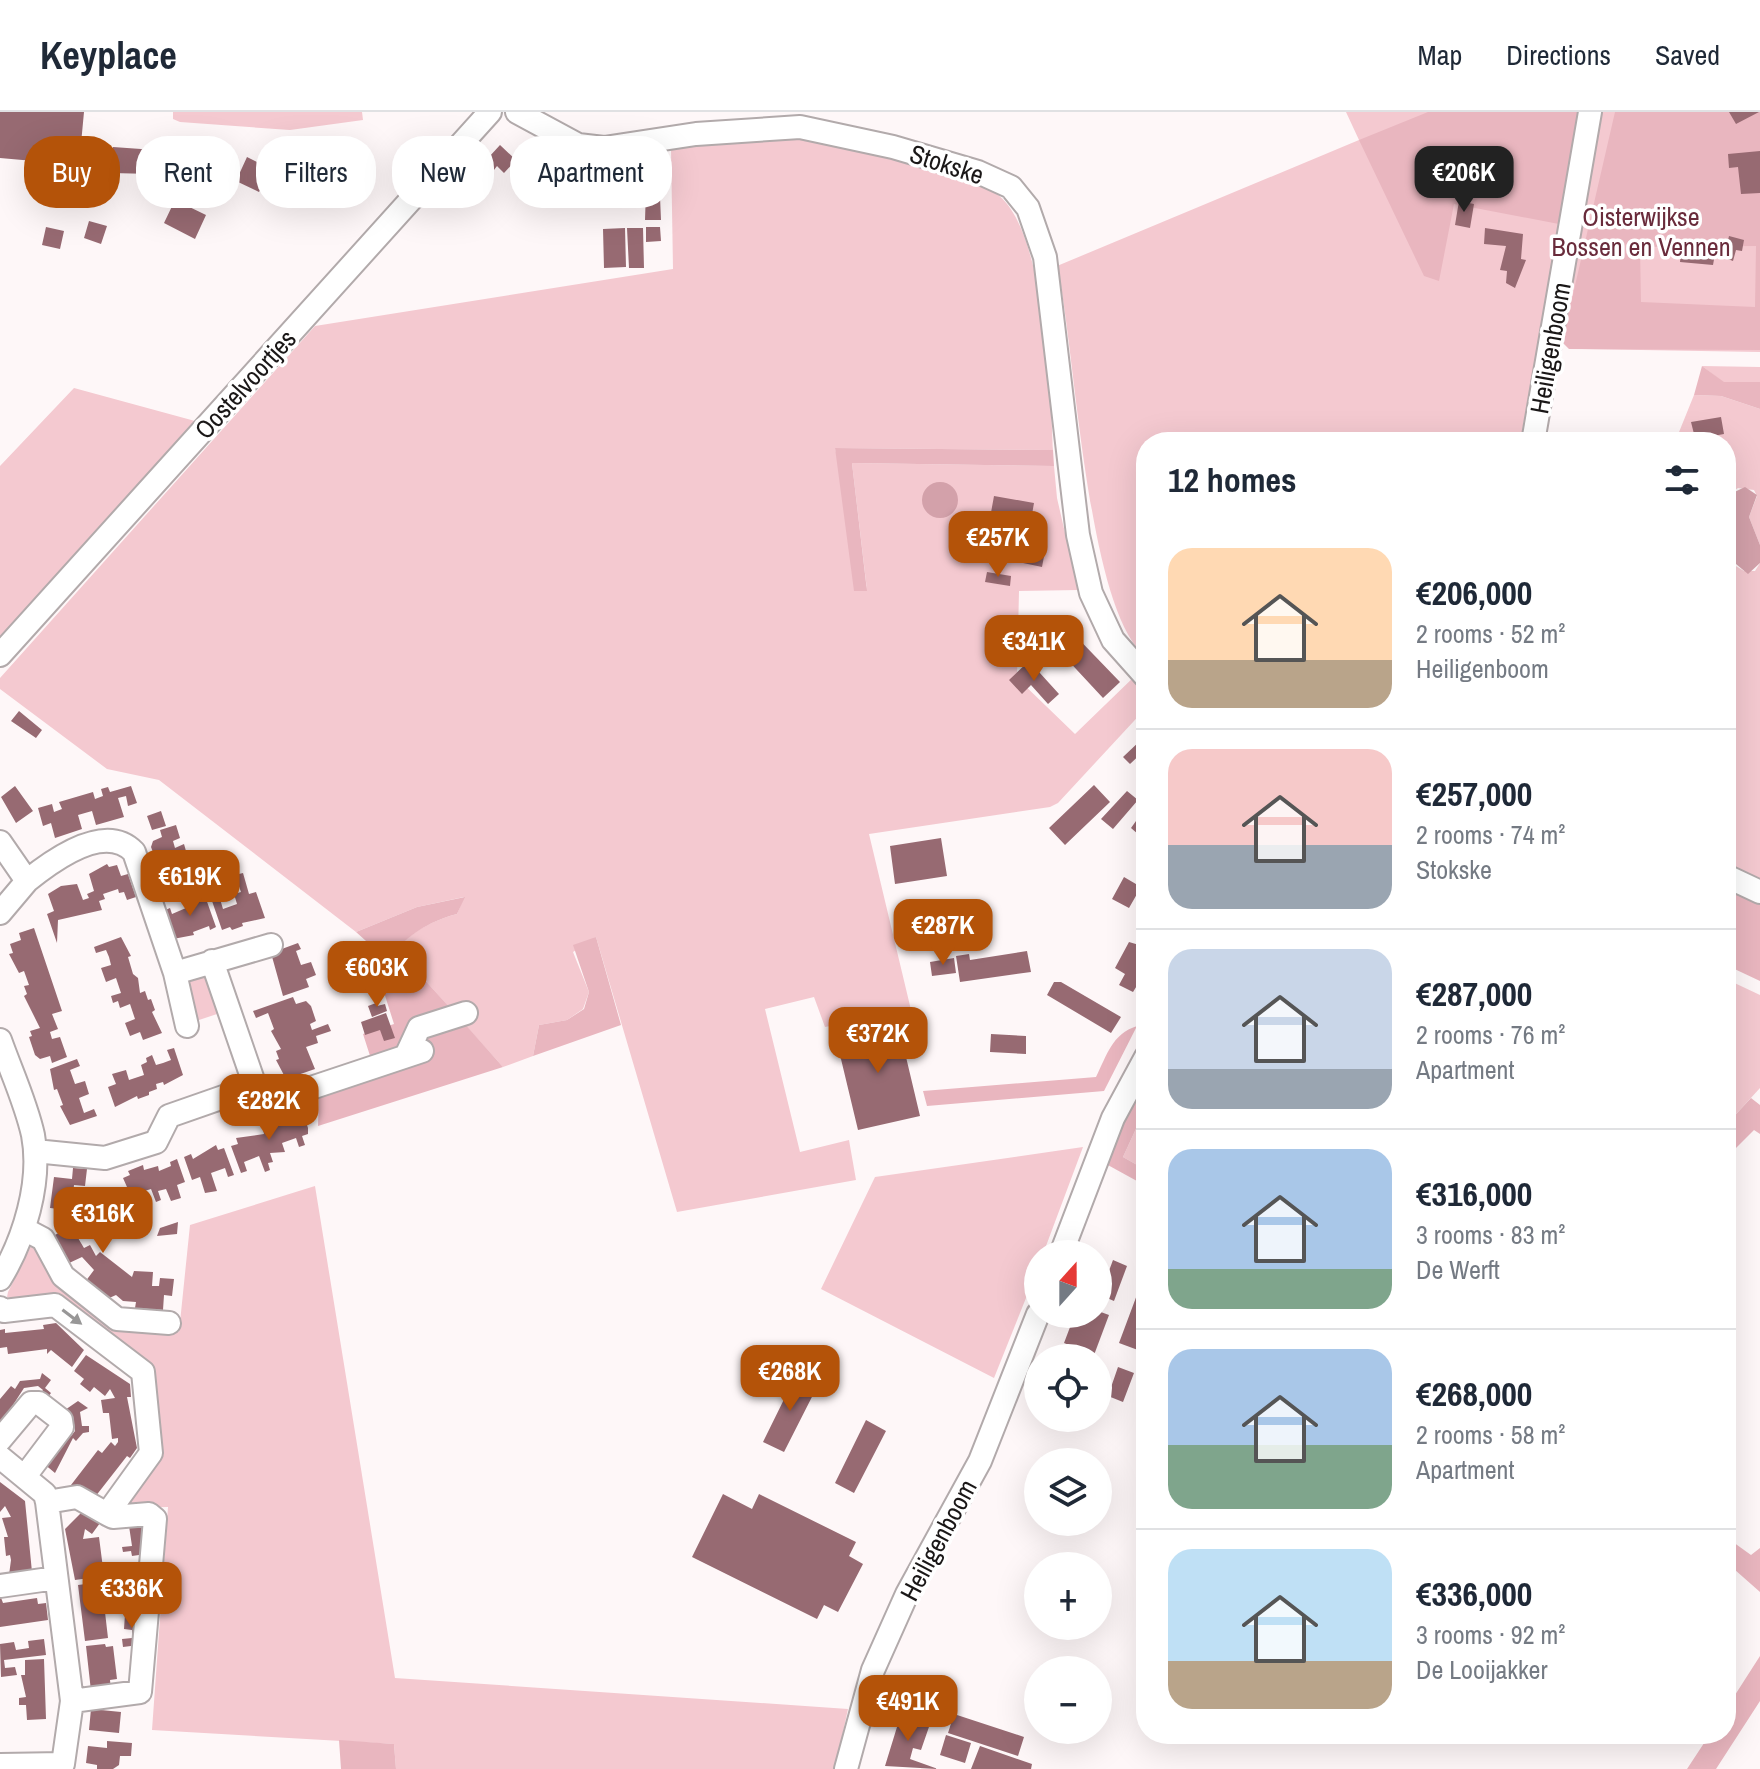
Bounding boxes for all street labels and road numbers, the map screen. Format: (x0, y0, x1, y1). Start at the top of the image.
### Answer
street label: Stokske (906, 136, 988, 192)
street label: Heiligenboom (1521, 280, 1579, 416)
street label: Oostelvoortjes (186, 322, 304, 446)
street label: Heiligenboom (891, 1473, 985, 1607)

